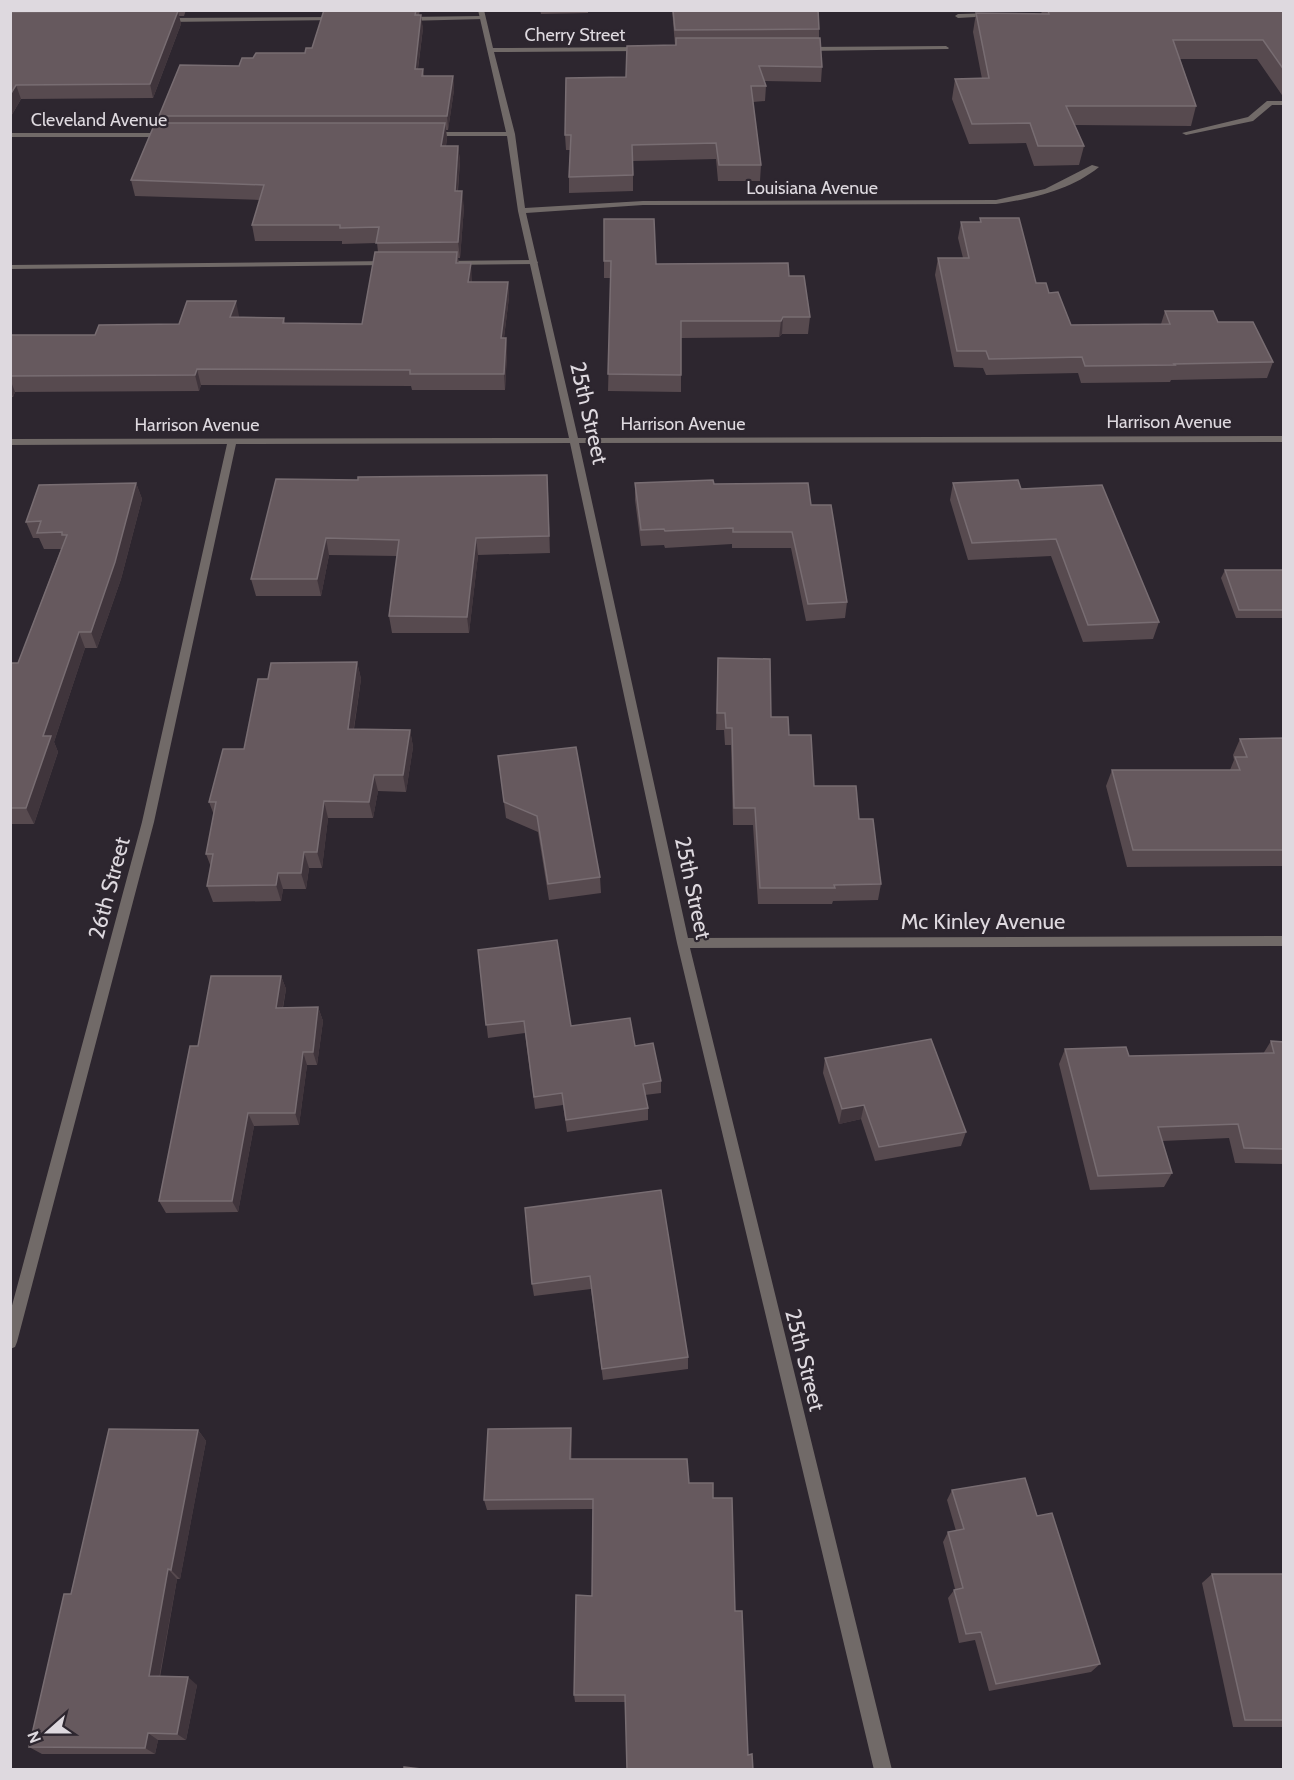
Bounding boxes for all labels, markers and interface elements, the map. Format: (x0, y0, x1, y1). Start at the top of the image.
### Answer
street label: Cherry Street (525, 24, 625, 46)
street label: Cleveland Avenue (31, 109, 167, 131)
street label: Louisiana Avenue (746, 177, 878, 199)
street label: 25th Street (564, 359, 614, 467)
street label: Harrison Avenue (1107, 411, 1231, 433)
street label: Harrison Avenue (621, 413, 745, 435)
street label: Harrison Avenue (135, 414, 259, 436)
street label: 26th Street (82, 833, 136, 942)
street label: 25th Street (669, 834, 717, 942)
street label: Mc Kinley Avenue (901, 908, 1065, 935)
street label: 25th Street (779, 1306, 831, 1414)
north arrow (18, 1702, 78, 1762)
text: N (24, 1729, 45, 1746)

